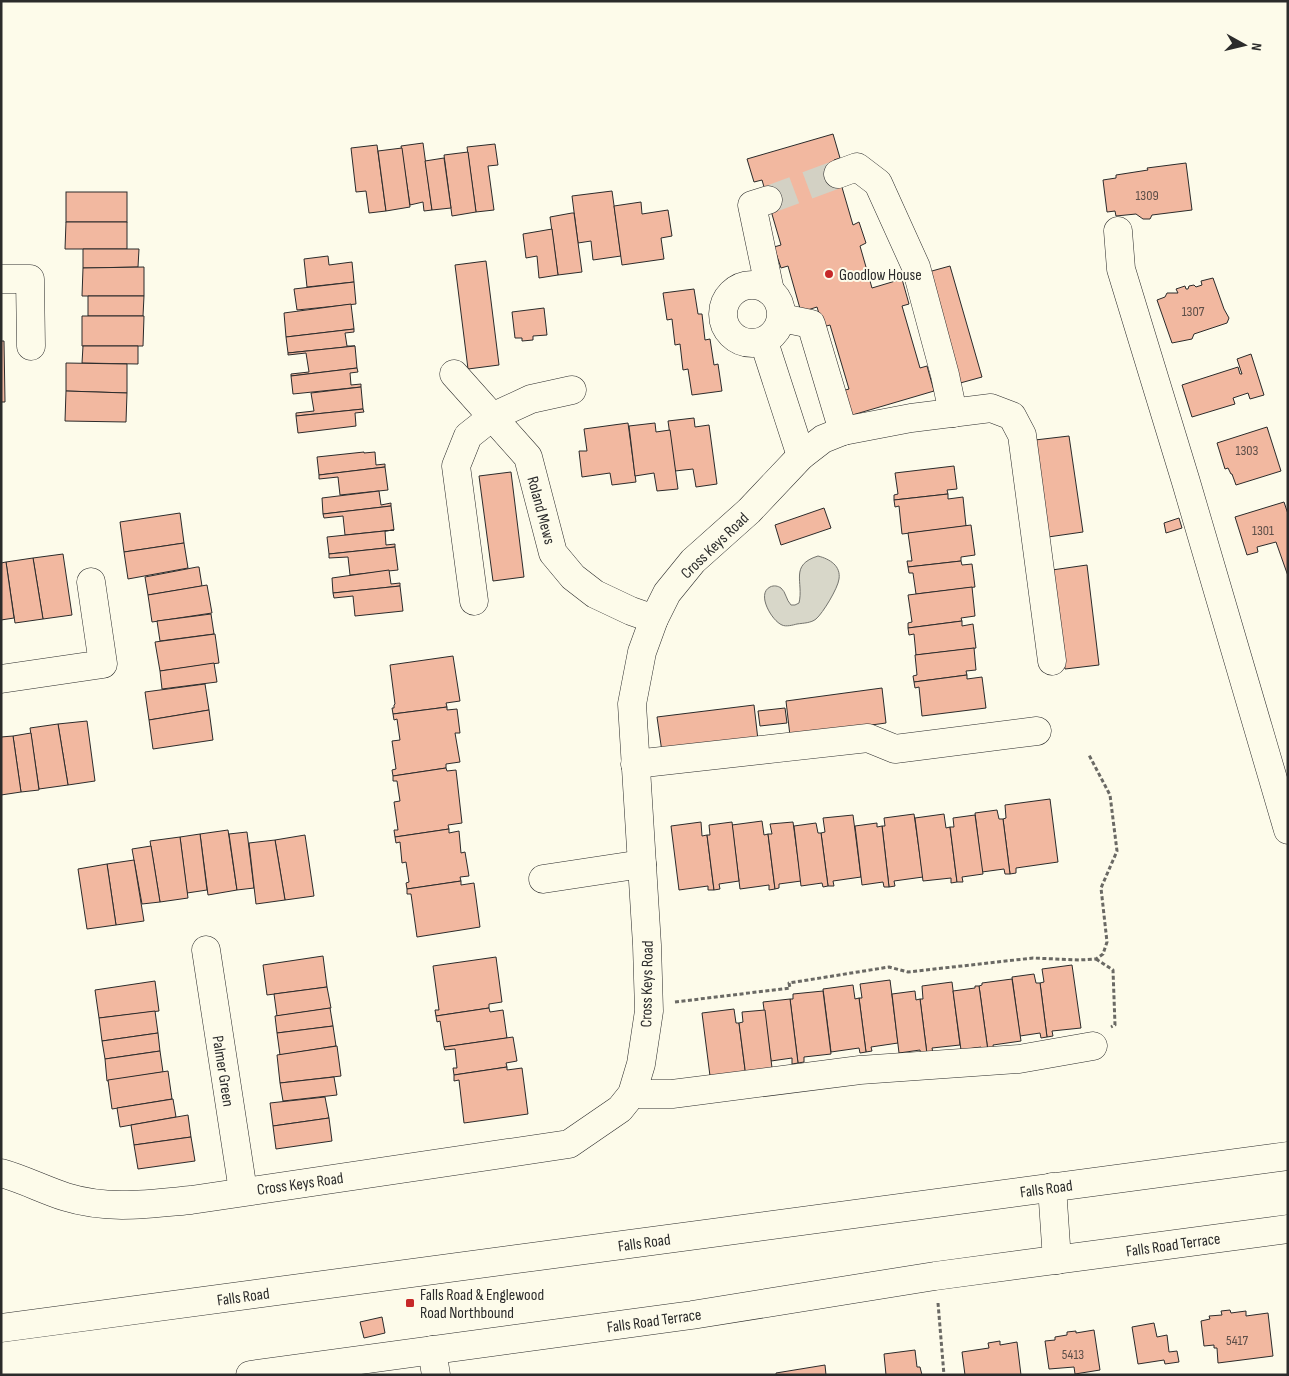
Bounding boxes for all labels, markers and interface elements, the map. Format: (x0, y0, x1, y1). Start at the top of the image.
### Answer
north arrow (1219, 20, 1269, 70)
text: N (1247, 42, 1265, 52)
house number: 1309 (1135, 187, 1159, 204)
place label: Goodlow House (839, 266, 922, 285)
marker: Goodlow House (823, 268, 835, 280)
house number: 1307 (1182, 303, 1205, 320)
house number: 1303 (1236, 442, 1259, 459)
street label: Roland Mews (522, 474, 559, 547)
street label: Cross Keys Road (677, 509, 753, 583)
house number: 1301 (1252, 522, 1274, 539)
street label: Cross Keys Road (637, 940, 658, 1028)
street label: Palmer Green (208, 1034, 238, 1108)
street label: Cross Keys Road (256, 1169, 345, 1200)
street label: Falls Road (1019, 1176, 1074, 1203)
street label: Falls Road Terrace (1125, 1229, 1222, 1262)
street label: Falls Road (617, 1230, 672, 1257)
street label: Falls Road (216, 1284, 271, 1311)
place label: Falls Road & Englewood Road Northbound (420, 1286, 544, 1323)
marker: Falls Road & Englewood Road Northbound (404, 1297, 416, 1309)
street label: Falls Road Terrace (606, 1305, 703, 1338)
house number: 5417 (1226, 1332, 1248, 1349)
house number: 5413 (1062, 1346, 1084, 1363)

